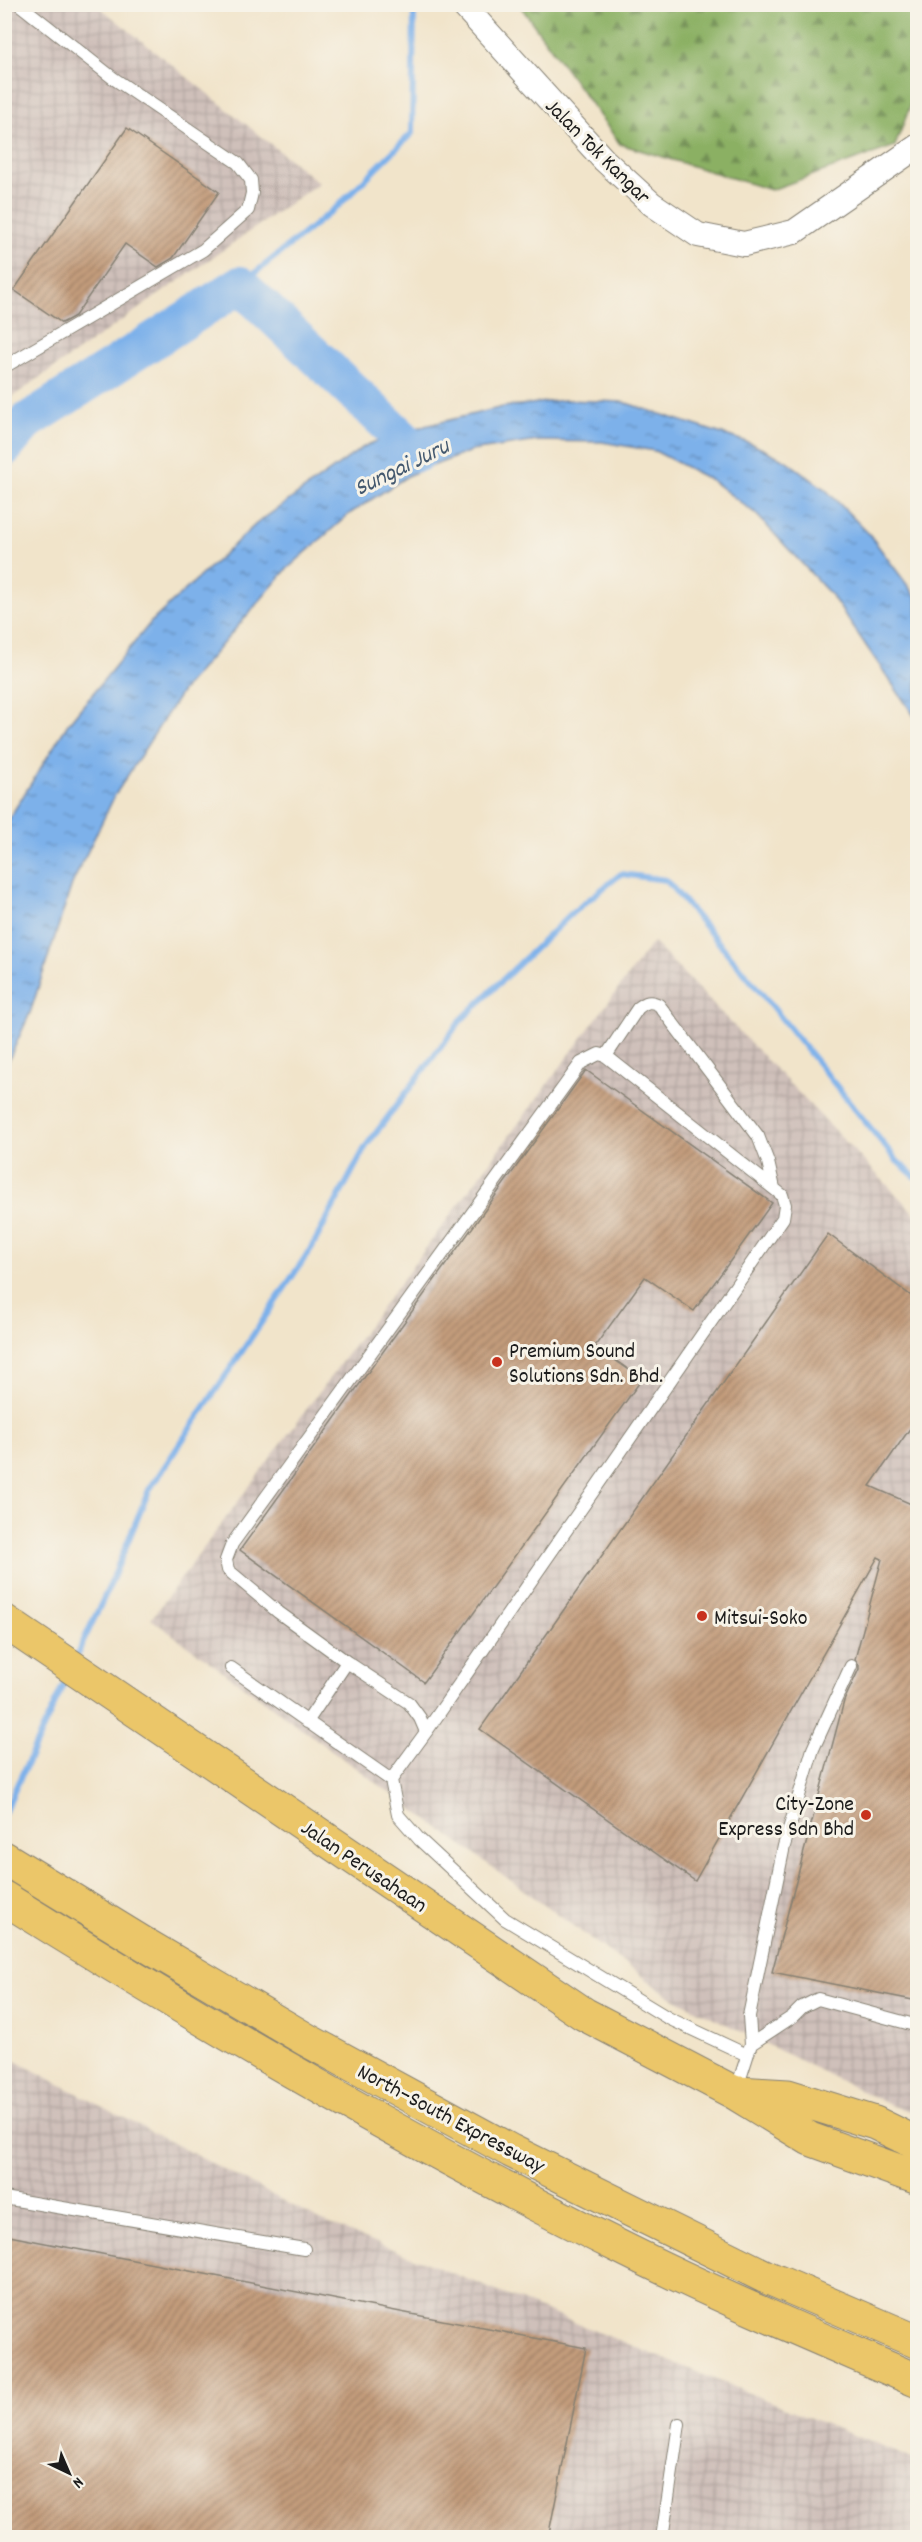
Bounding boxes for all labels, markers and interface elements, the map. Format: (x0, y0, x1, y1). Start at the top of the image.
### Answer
street label: Jalan Tok Kangar (537, 93, 657, 213)
water label: Sungai Juru (349, 430, 457, 506)
place label: Premium Sound Solutions Sdn. Bhd. (509, 1337, 663, 1393)
marker: Premium Sound Solutions Sdn. Bhd. (490, 1355, 504, 1369)
place label: Mitsui-Soko (714, 1604, 808, 1635)
marker: Mitsui-Soko (695, 1609, 709, 1623)
place label: City-Zone Express Sdn Bhd (718, 1790, 854, 1846)
marker: City-Zone Express Sdn Bhd (859, 1808, 873, 1822)
street label: Jalan Perusahaan (293, 1814, 433, 1922)
street label: North–South Expressway (351, 2058, 551, 2183)
north arrow (39, 2443, 99, 2503)
text: N (67, 2471, 89, 2493)

